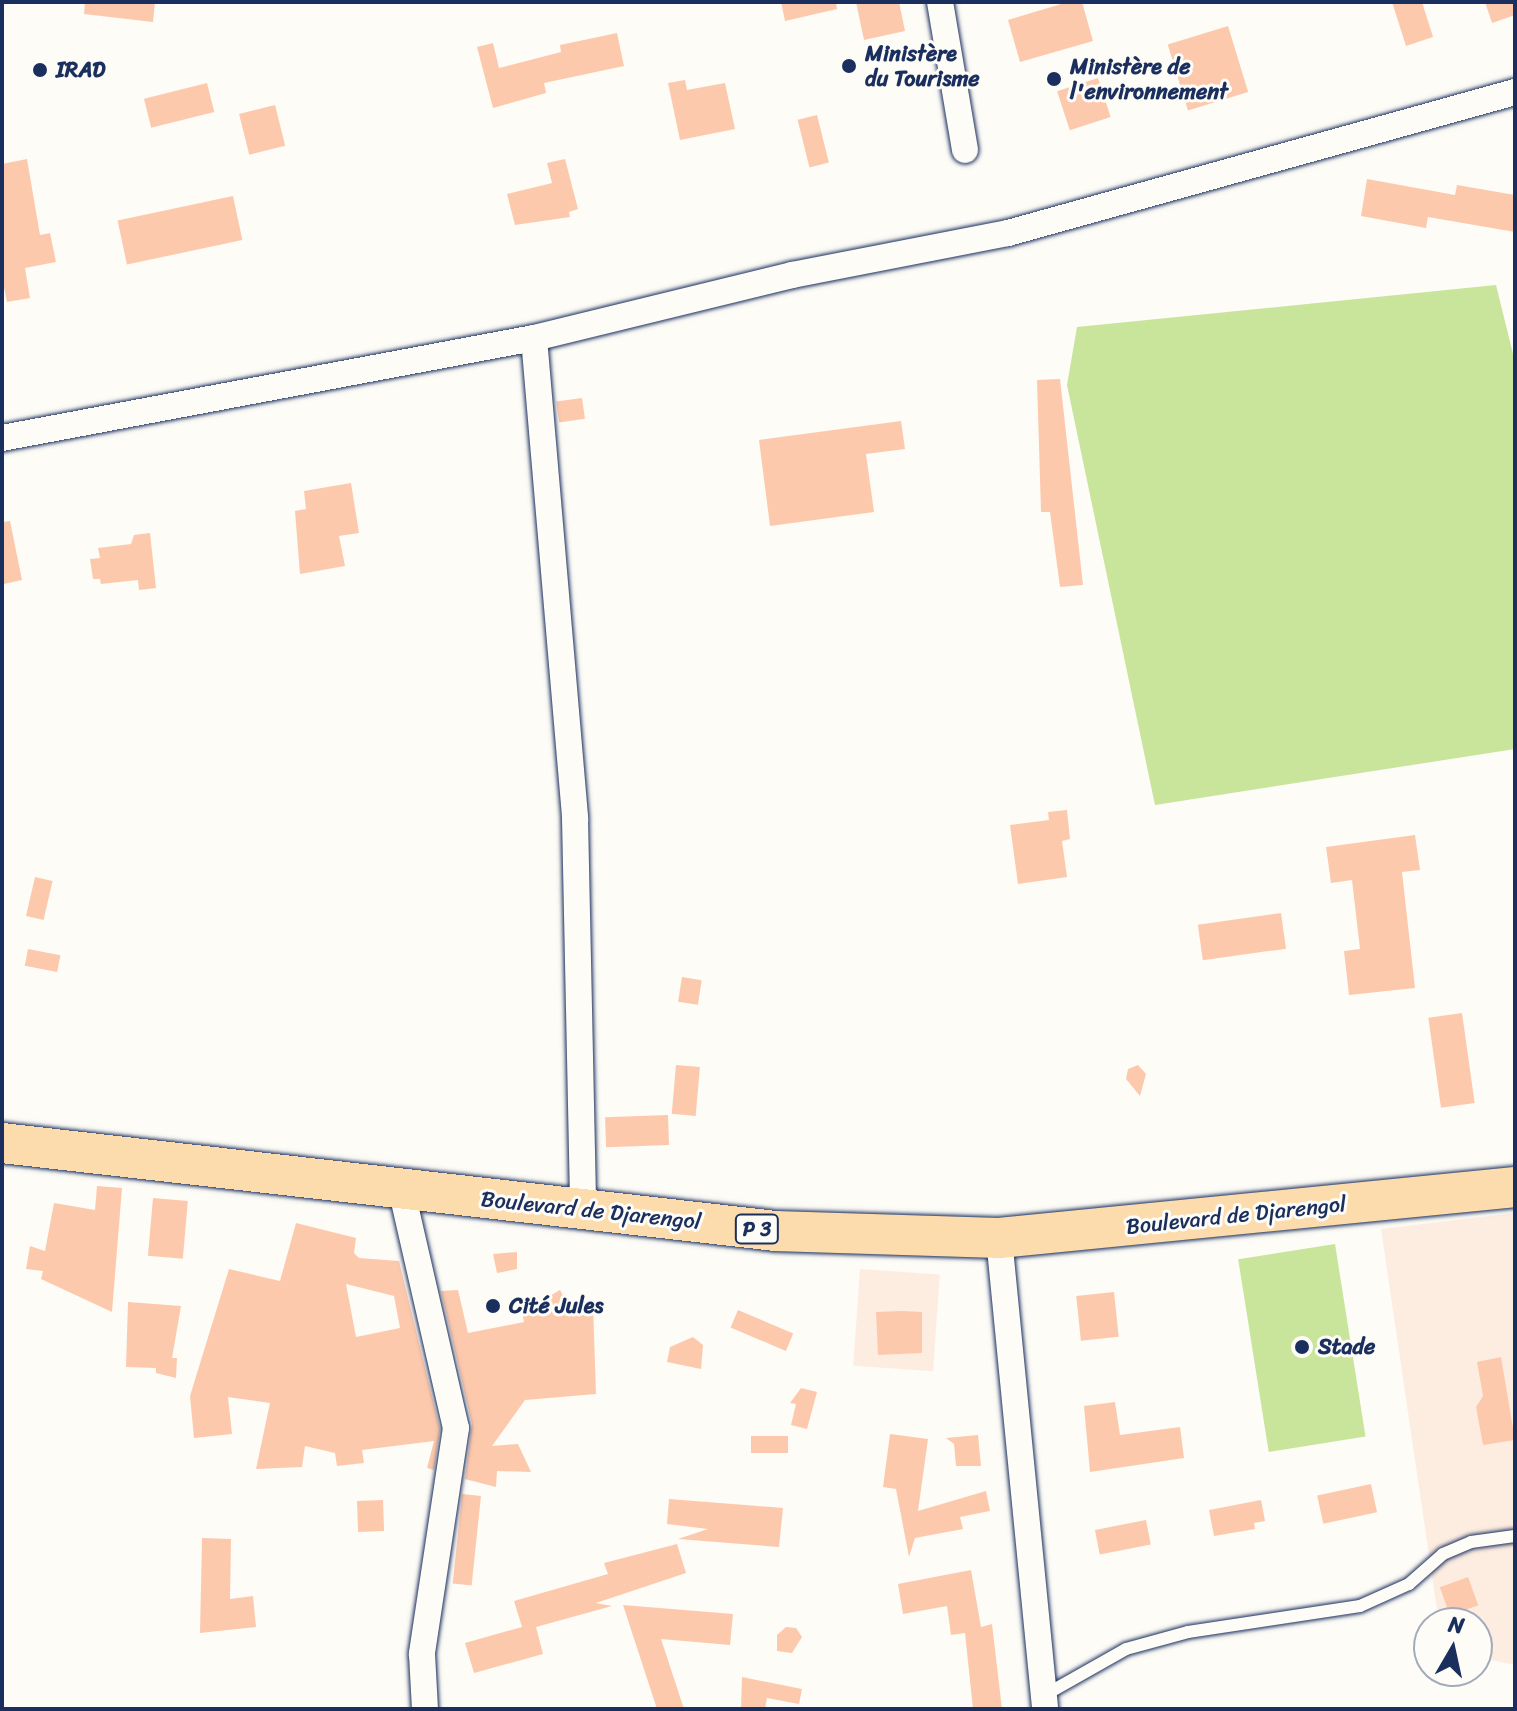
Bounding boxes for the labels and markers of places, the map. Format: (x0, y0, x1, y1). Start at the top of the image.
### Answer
place label: Ministère du Tourisme (865, 40, 981, 92)
place label: Ministère de l'environnement (1070, 53, 1228, 104)
place label: IRAD (56, 57, 106, 83)
marker: Ministère du Tourisme (840, 57, 858, 75)
marker: IRAD (31, 61, 49, 79)
marker: Ministère de l'environnement (1045, 70, 1063, 88)
place label: Cité Jules (509, 1293, 605, 1319)
marker: Cité Jules (484, 1297, 502, 1315)
place label: Stade (1318, 1334, 1375, 1360)
marker: Stade (1293, 1338, 1311, 1356)

